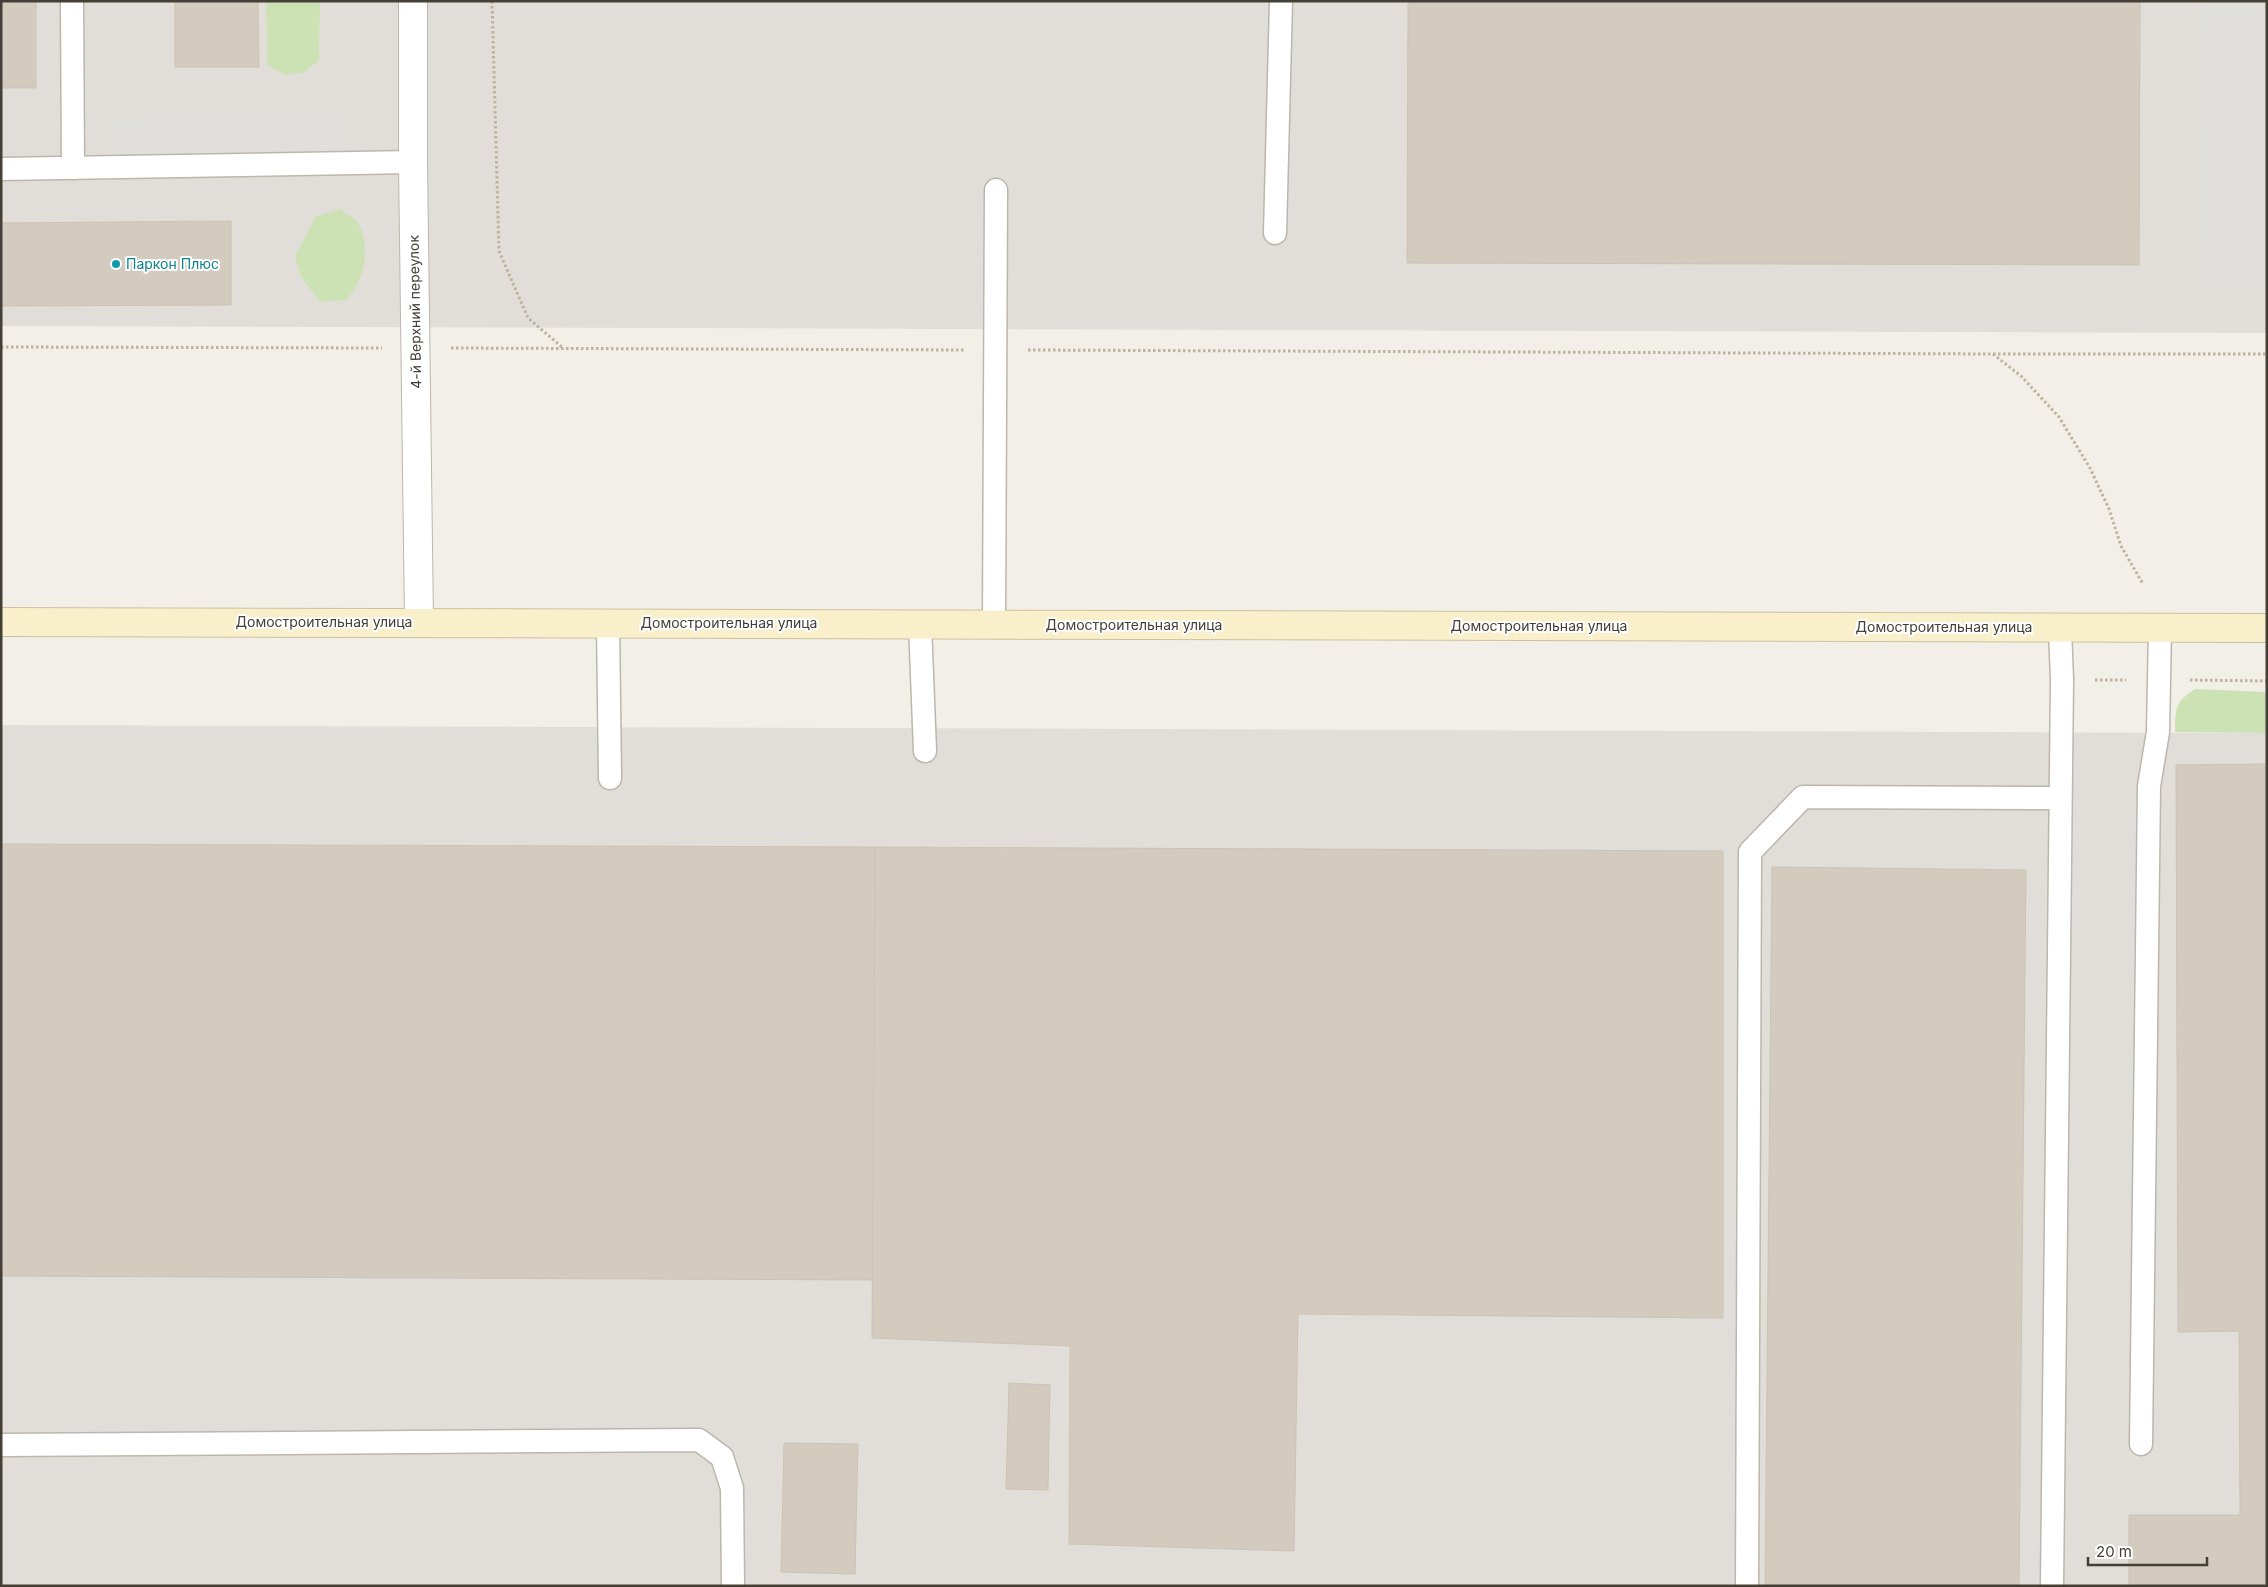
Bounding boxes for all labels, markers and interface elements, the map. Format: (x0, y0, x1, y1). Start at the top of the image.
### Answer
street label: 4-й Верхний переулок (405, 235, 424, 389)
place label: Паркон Плюс (126, 255, 219, 272)
marker: Паркон Плюс (110, 258, 122, 270)
street label: Домостроительная улица (236, 613, 412, 630)
street label: Домостроительная улица (641, 614, 817, 631)
street label: Домостроительная улица (1046, 616, 1222, 633)
street label: Домостроительная улица (1451, 617, 1627, 634)
street label: Домостроительная улица (1856, 618, 2032, 635)
scale bar (2088, 1534, 2207, 1566)
text: 20 m (2096, 1542, 2132, 1561)

